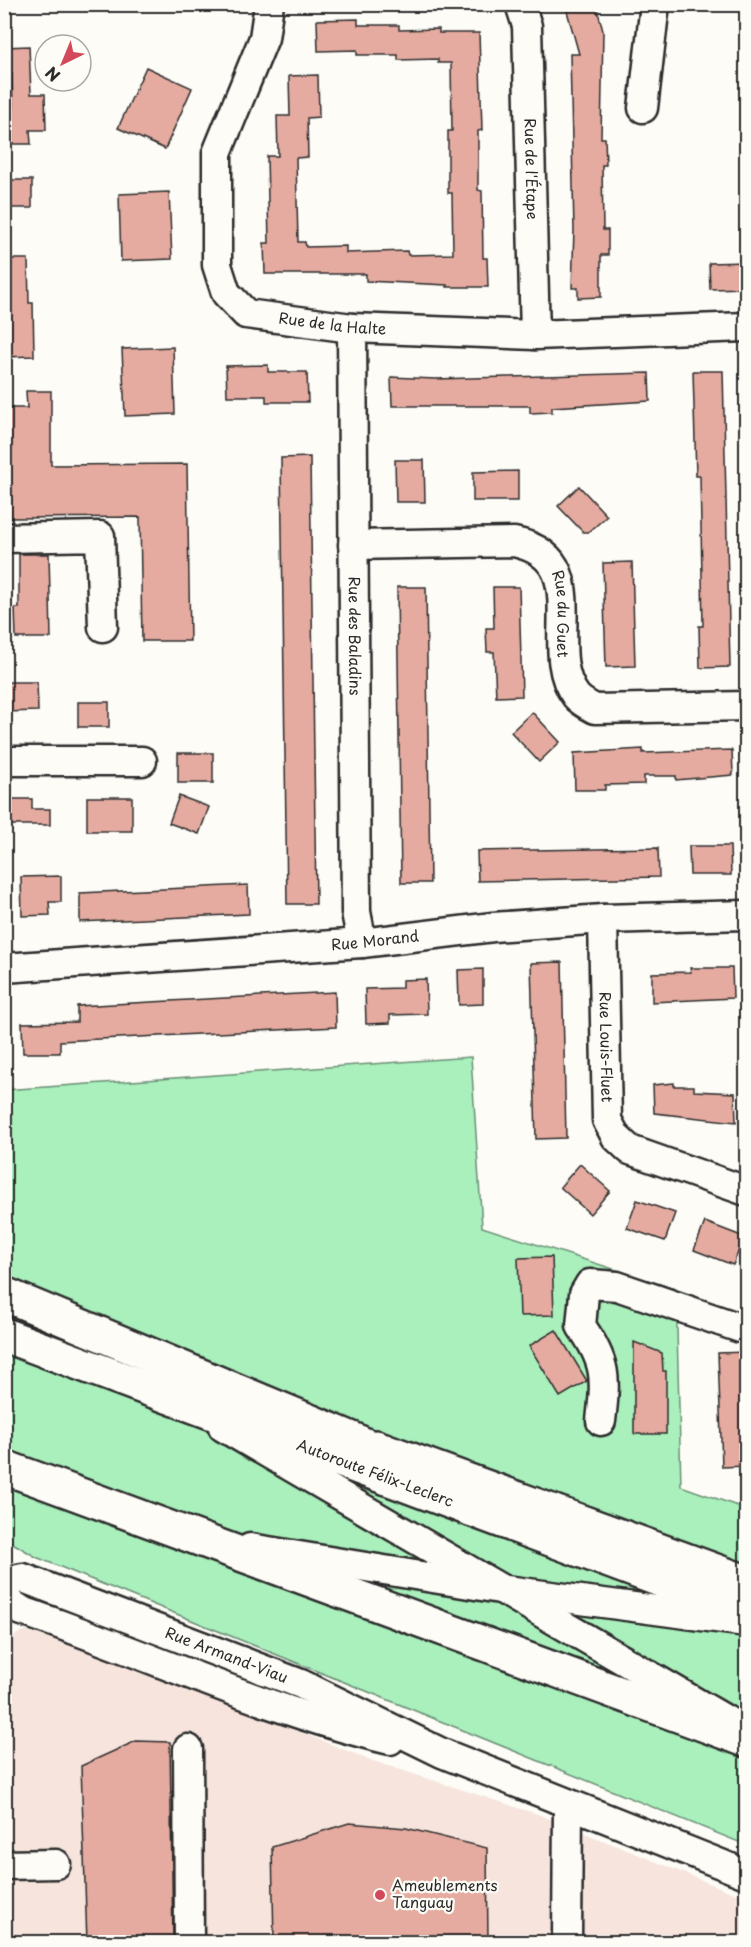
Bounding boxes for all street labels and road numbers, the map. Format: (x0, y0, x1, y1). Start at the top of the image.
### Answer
street label: Rue de l'Étape (519, 118, 545, 220)
street label: Rue de la Halte (277, 305, 387, 339)
street label: Rue du Guet (547, 567, 576, 658)
street label: Rue des Baladins (344, 576, 368, 696)
street label: Rue Morand (330, 923, 420, 955)
street label: Rue Louis-Fluet (594, 991, 620, 1103)
street label: Autoroute Félix-Leclerc (294, 1432, 457, 1512)
street label: Rue Armand-Viau (162, 1620, 292, 1688)

